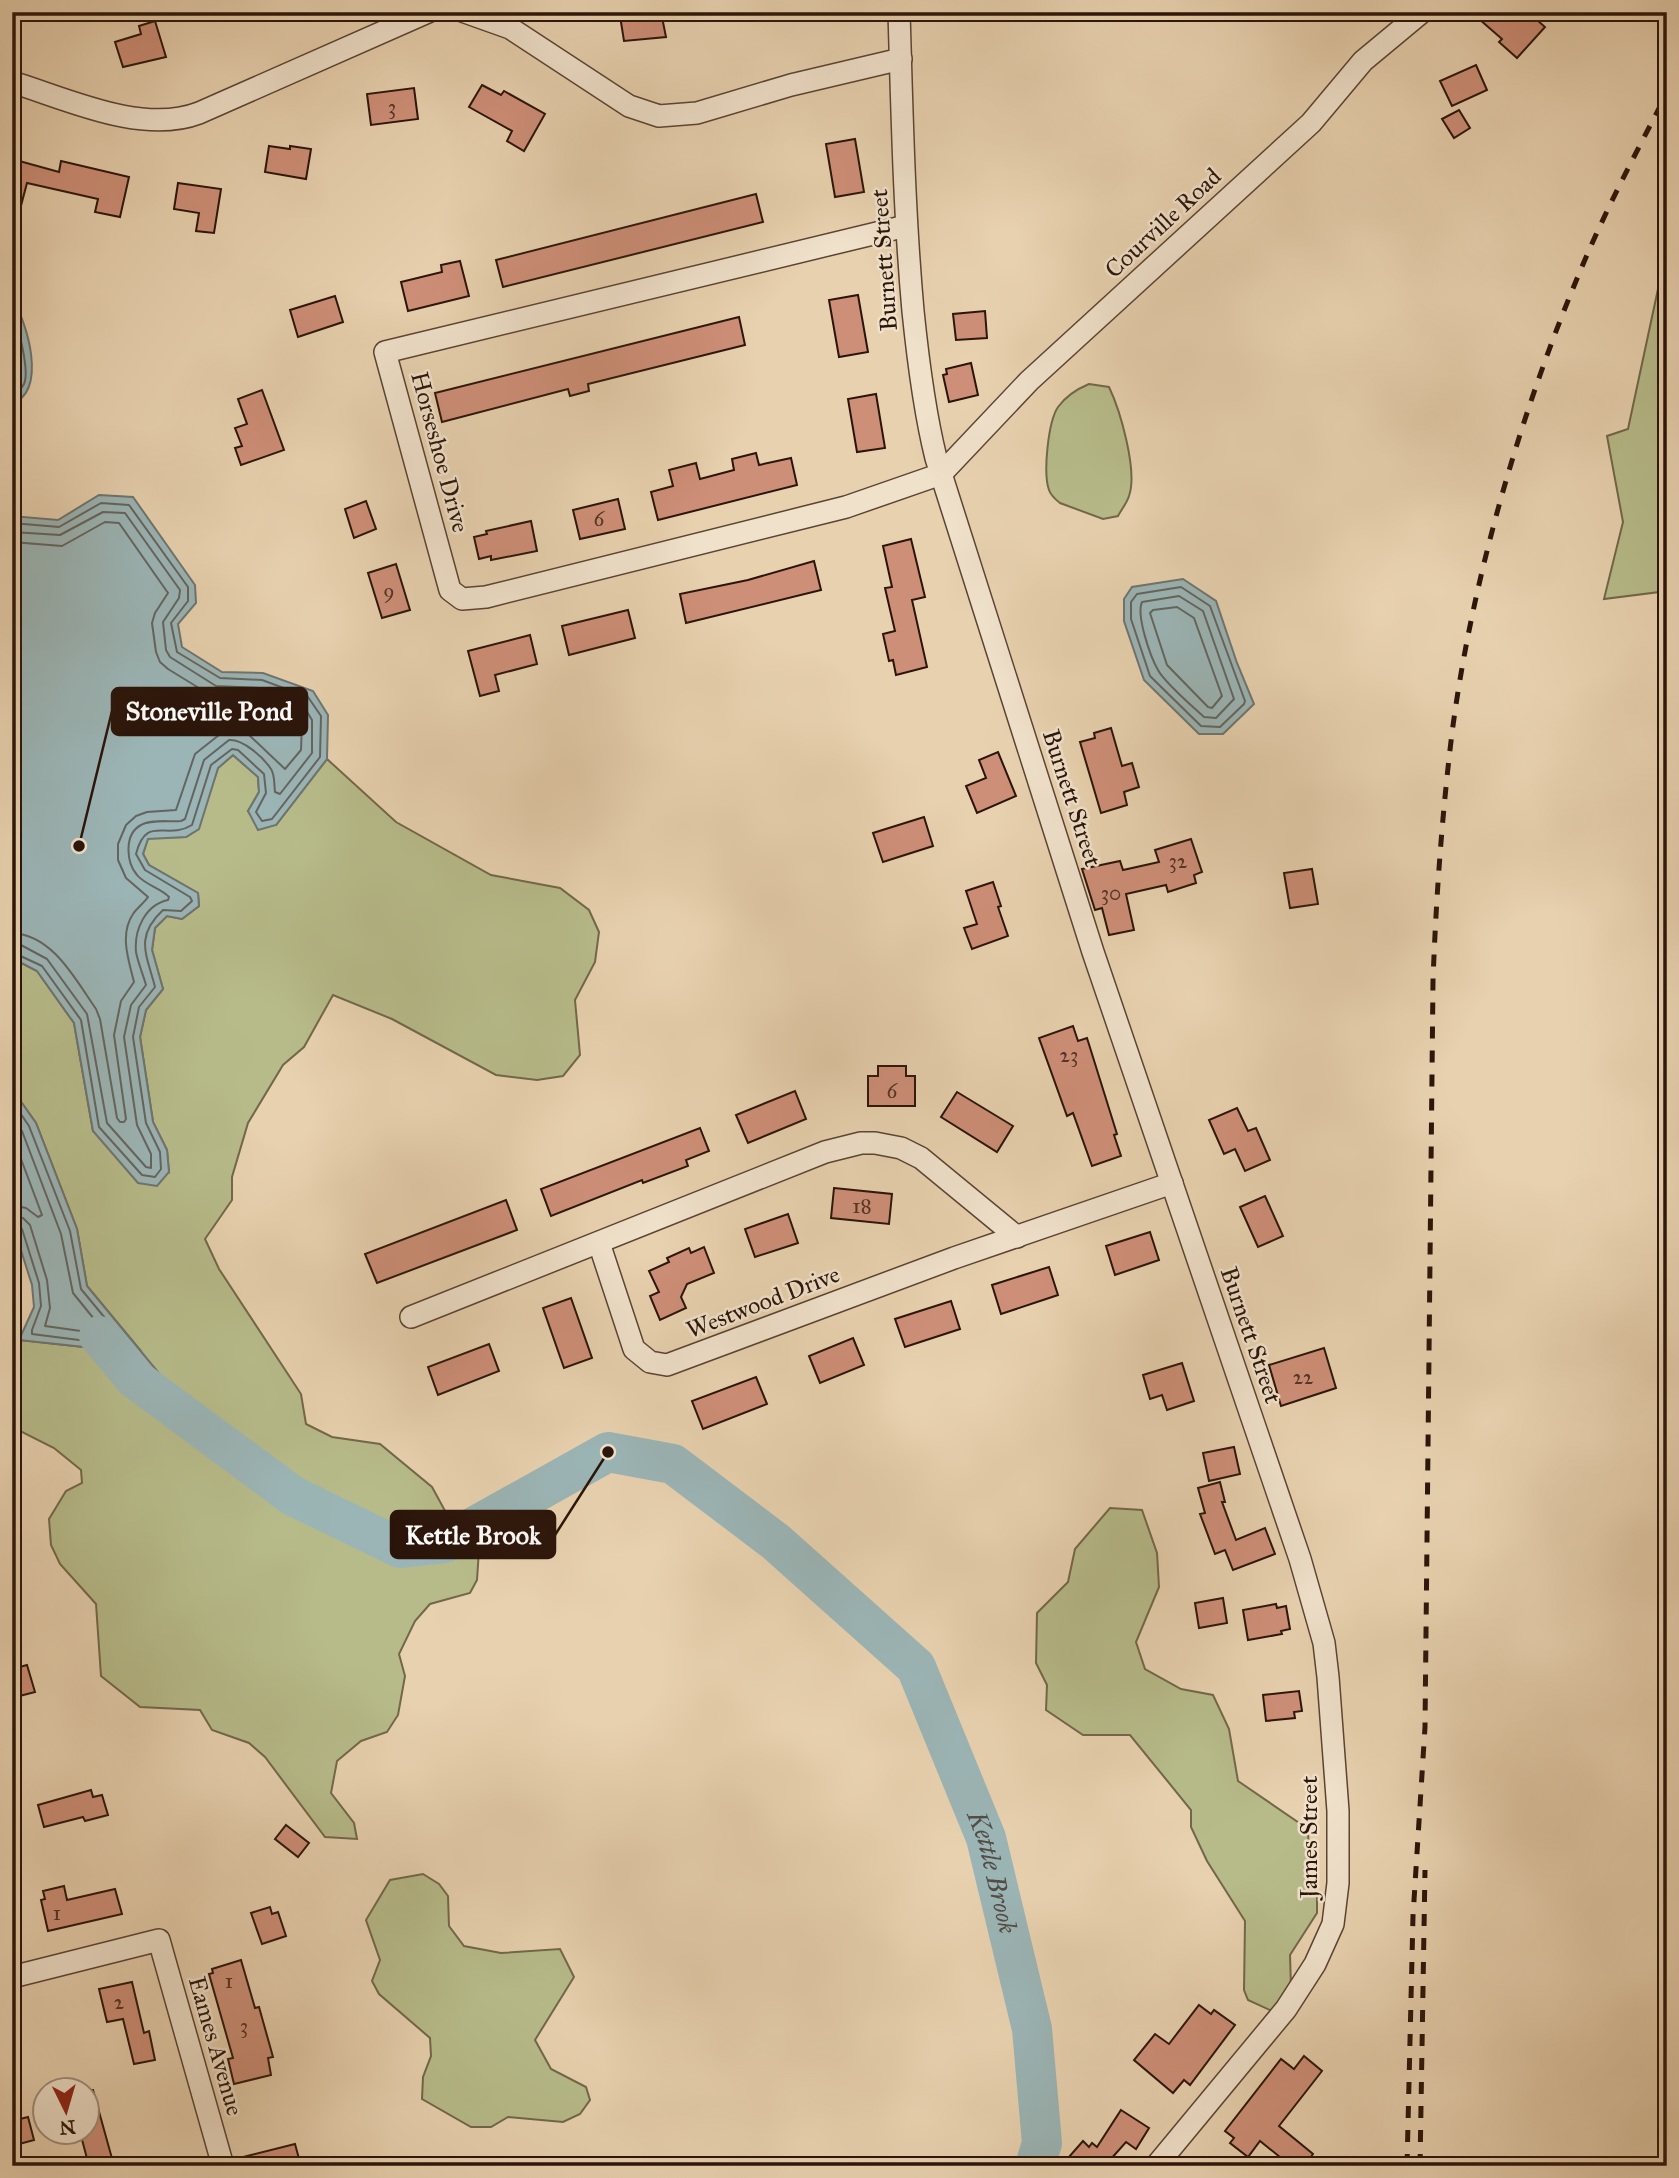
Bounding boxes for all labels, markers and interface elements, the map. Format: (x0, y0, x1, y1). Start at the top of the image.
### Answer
house number: 3 (388, 94, 396, 120)
street label: Courville Road (1099, 162, 1227, 284)
street label: Burnett Street (864, 187, 904, 332)
street label: Horseshoe Drive (404, 368, 476, 536)
house number: 6 (594, 506, 606, 532)
house number: 9 (383, 578, 395, 604)
callout: Stoneville Pond (112, 688, 307, 735)
text: Stoneville Pond (125, 695, 293, 727)
street label: Burnett Street (1036, 726, 1108, 871)
house number: 32 (1169, 848, 1188, 874)
house number: 30 (1101, 880, 1121, 906)
house number: 23 (1060, 1042, 1078, 1068)
house number: 6 (887, 1078, 899, 1104)
house number: 18 (852, 1193, 872, 1219)
street label: Westwood Drive (682, 1259, 844, 1345)
street label: Burnett Street (1214, 1263, 1289, 1408)
house number: 22 (1293, 1364, 1314, 1390)
callout: Kettle Brook (391, 1511, 555, 1558)
text: Kettle Brook (405, 1519, 542, 1551)
street label: James Street (1294, 1775, 1324, 1901)
water label: Kettle Brook (960, 1804, 1025, 1937)
house number: 1 (53, 1900, 61, 1926)
house number: 1 (225, 1968, 233, 1994)
street label: Eames Avenue (182, 1973, 250, 2119)
house number: 2 (114, 1989, 125, 2015)
house number: 3 (240, 2013, 248, 2039)
north arrow (32, 2076, 102, 2146)
text: N (58, 2115, 76, 2140)

